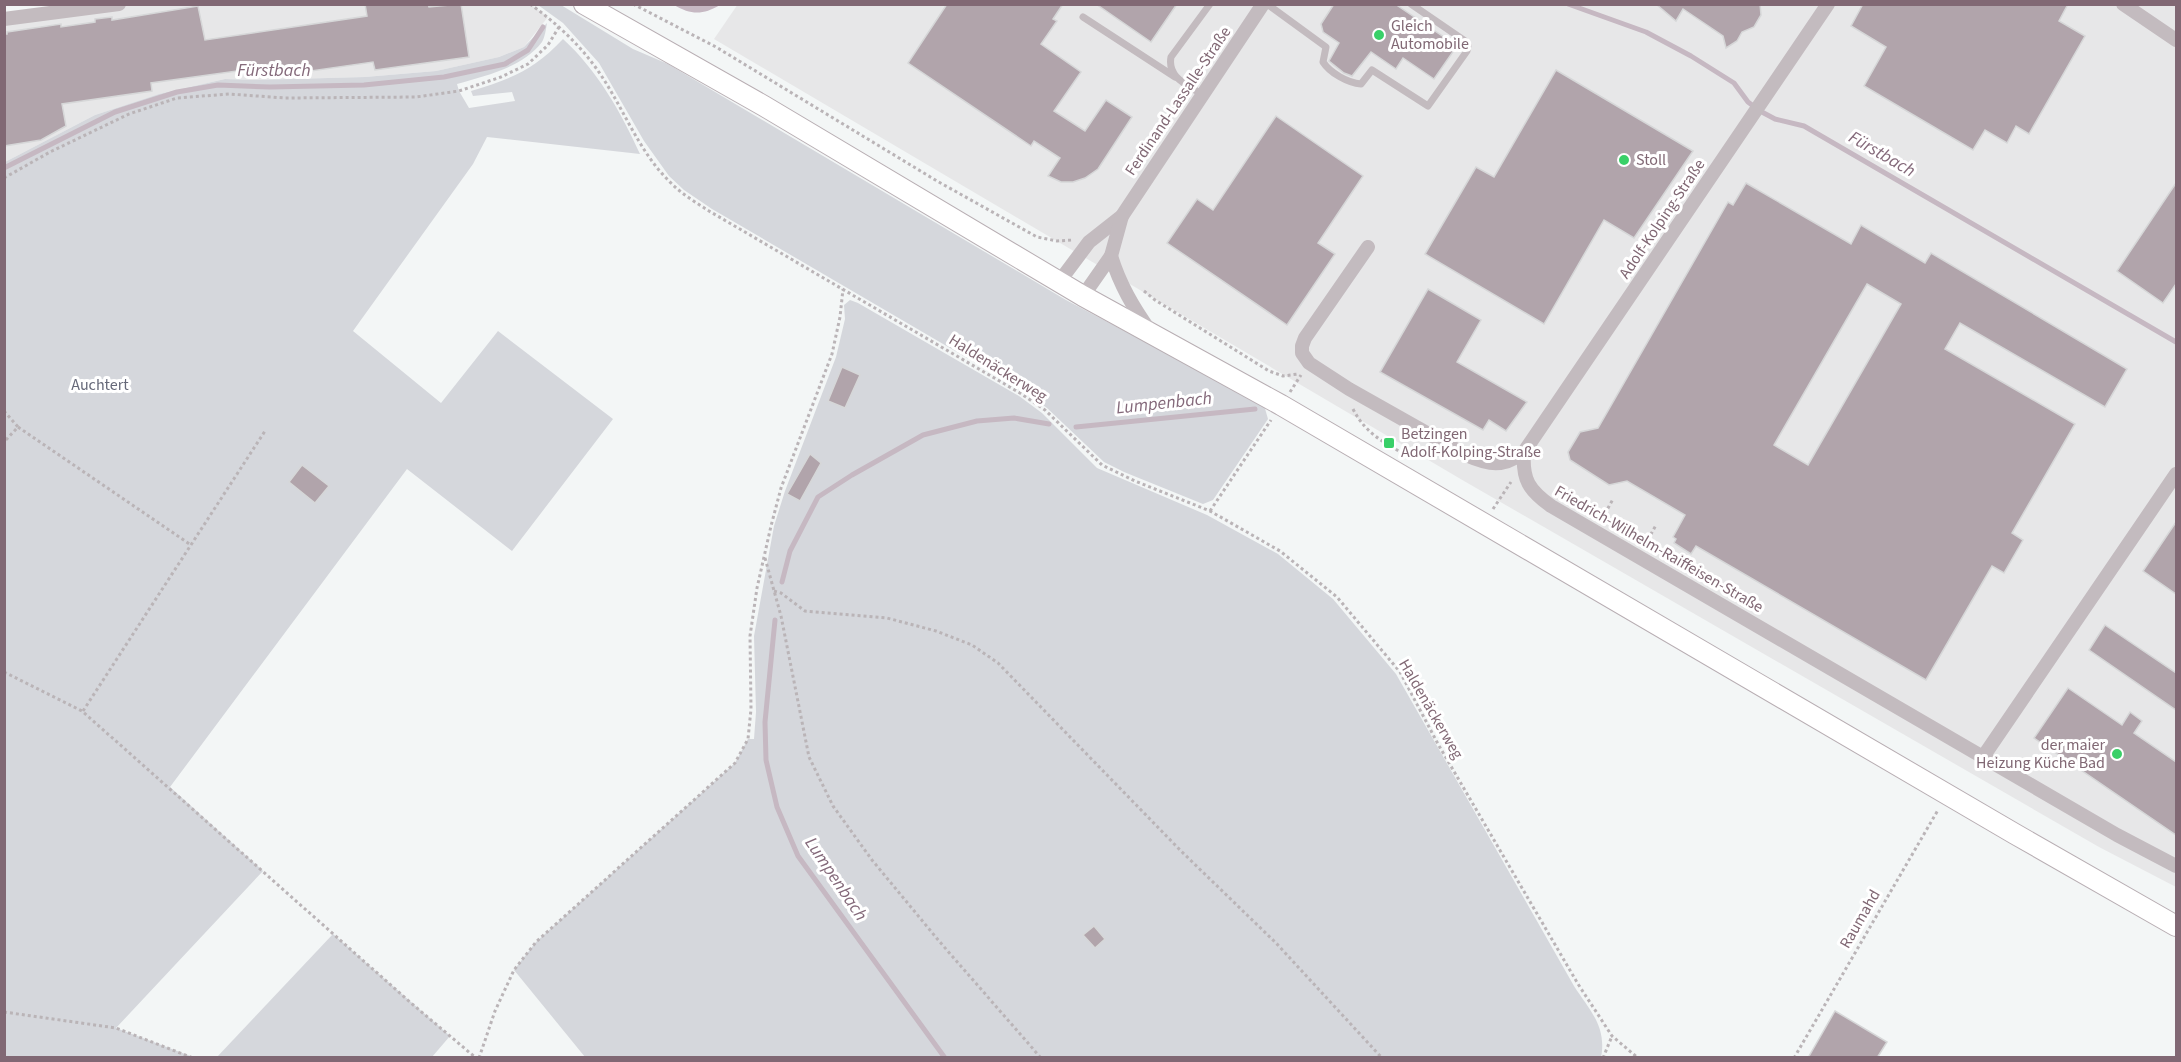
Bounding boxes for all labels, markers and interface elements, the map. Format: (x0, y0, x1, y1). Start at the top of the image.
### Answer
place label: Gleich Automobile (1391, 15, 1469, 55)
street label: Ferdinand-Lassalle-Straße (1120, 22, 1236, 180)
marker: Gleich Automobile (1372, 28, 1386, 42)
water label: Fürstbach (237, 58, 311, 83)
water label: Fürstbach (1844, 125, 1920, 183)
place label: Stoll (1636, 149, 1666, 171)
marker: Stoll (1617, 153, 1631, 167)
street label: Adolf-Kolping-Straße (1614, 155, 1710, 283)
street label: Haldenäckerweg (945, 329, 1051, 407)
park label: Auchtert (71, 374, 129, 396)
water label: Lumpenbach (1115, 386, 1213, 420)
place label: Betzingen Adolf-Kolping-Straße (1401, 423, 1541, 463)
marker: Betzingen Adolf-Kolping-Straße (1382, 436, 1396, 450)
street label: Friedrich-Wilhelm-Raiffeisen-Straße (1551, 480, 1768, 618)
street label: Haldenäckerweg (1393, 655, 1469, 763)
place label: der maier Heizung Küche Bad (1976, 734, 2105, 774)
marker: der maier Heizung Küche Bad (2110, 747, 2124, 761)
water label: Lumpenbach (799, 832, 873, 926)
street label: Raumahd (1834, 885, 1886, 953)

